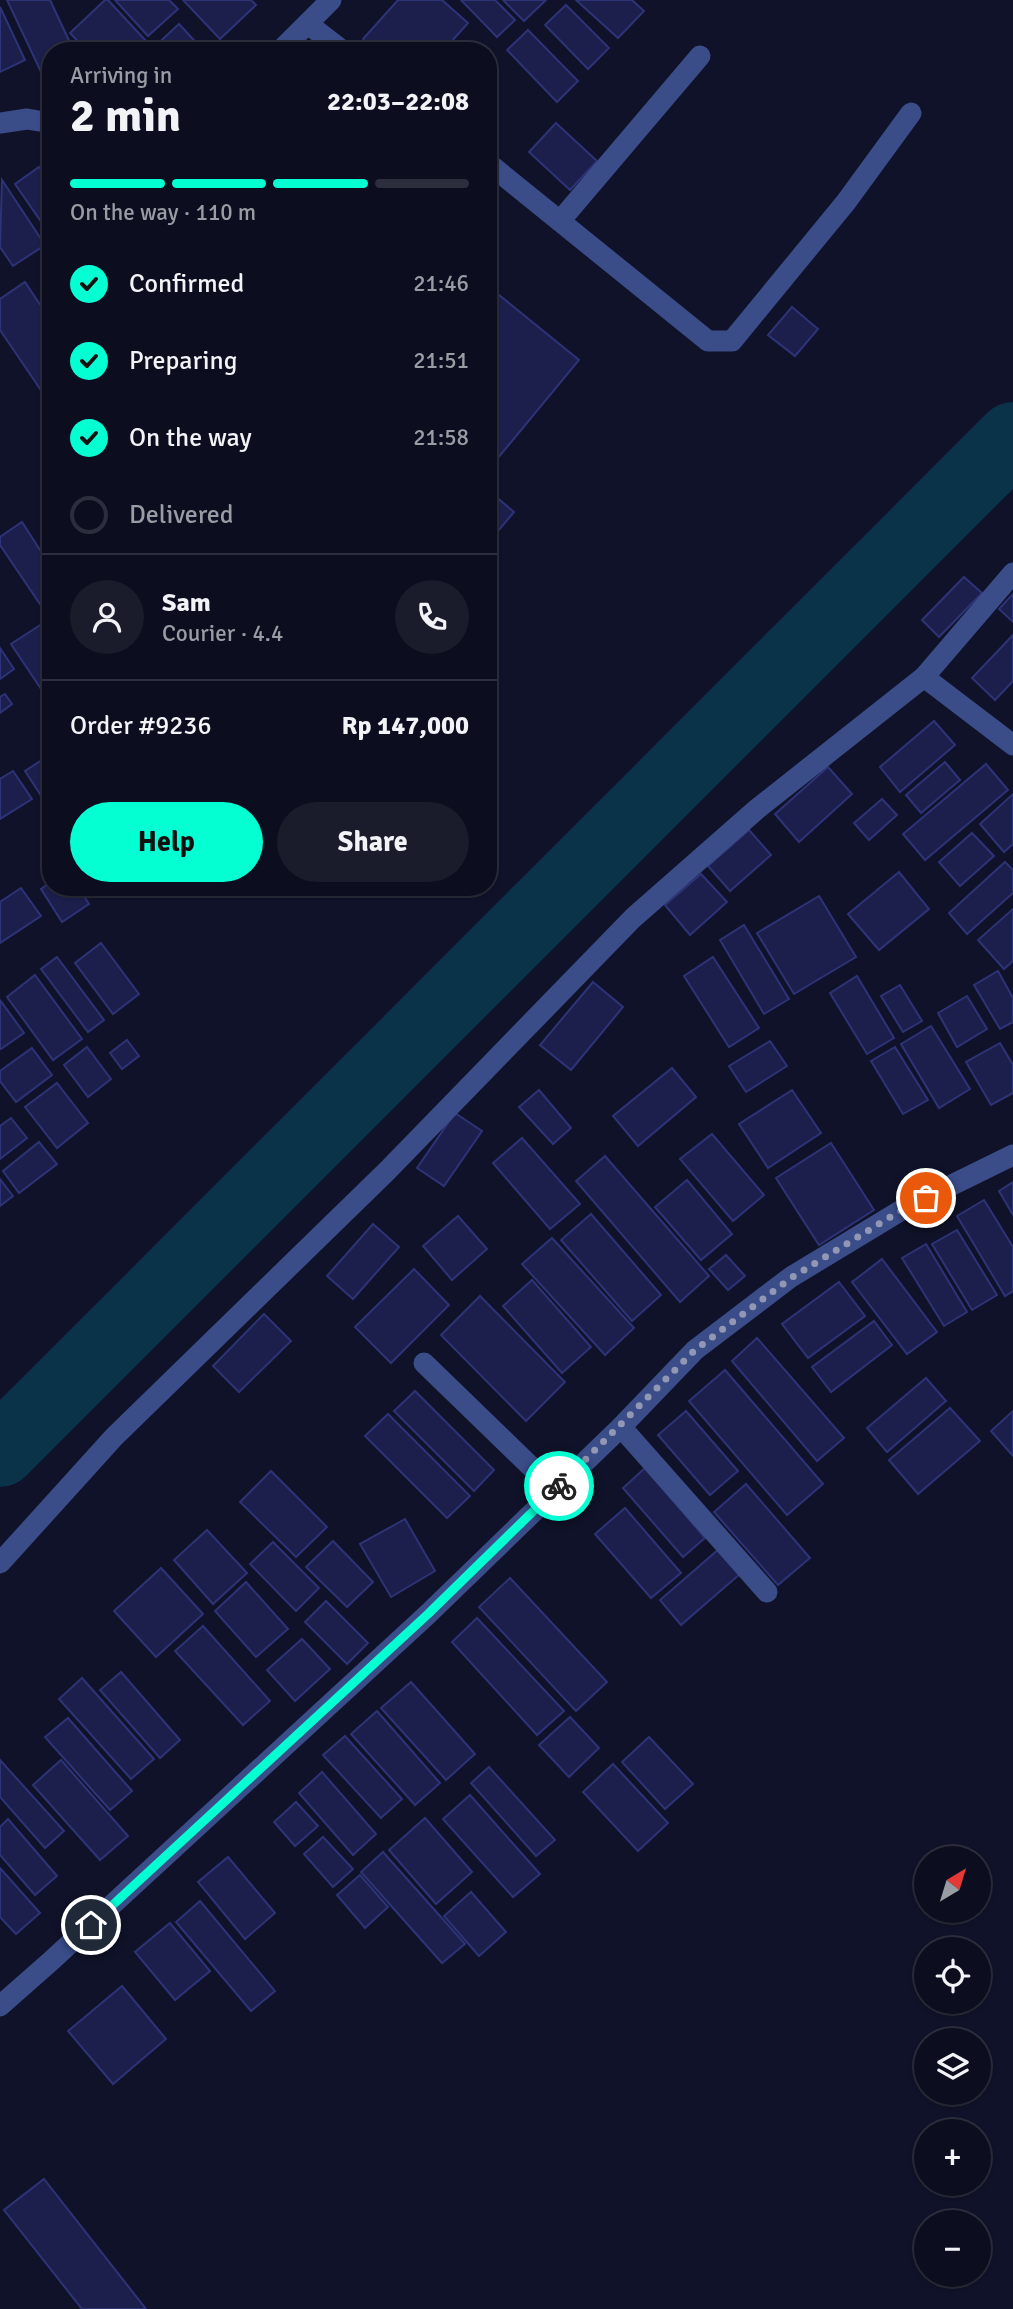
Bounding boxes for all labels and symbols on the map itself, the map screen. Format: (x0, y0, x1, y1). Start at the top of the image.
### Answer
pin (896, 1168, 956, 1228)
courier (524, 1451, 594, 1521)
north arrow (914, 1846, 990, 1923)
pin (61, 1895, 121, 1955)

